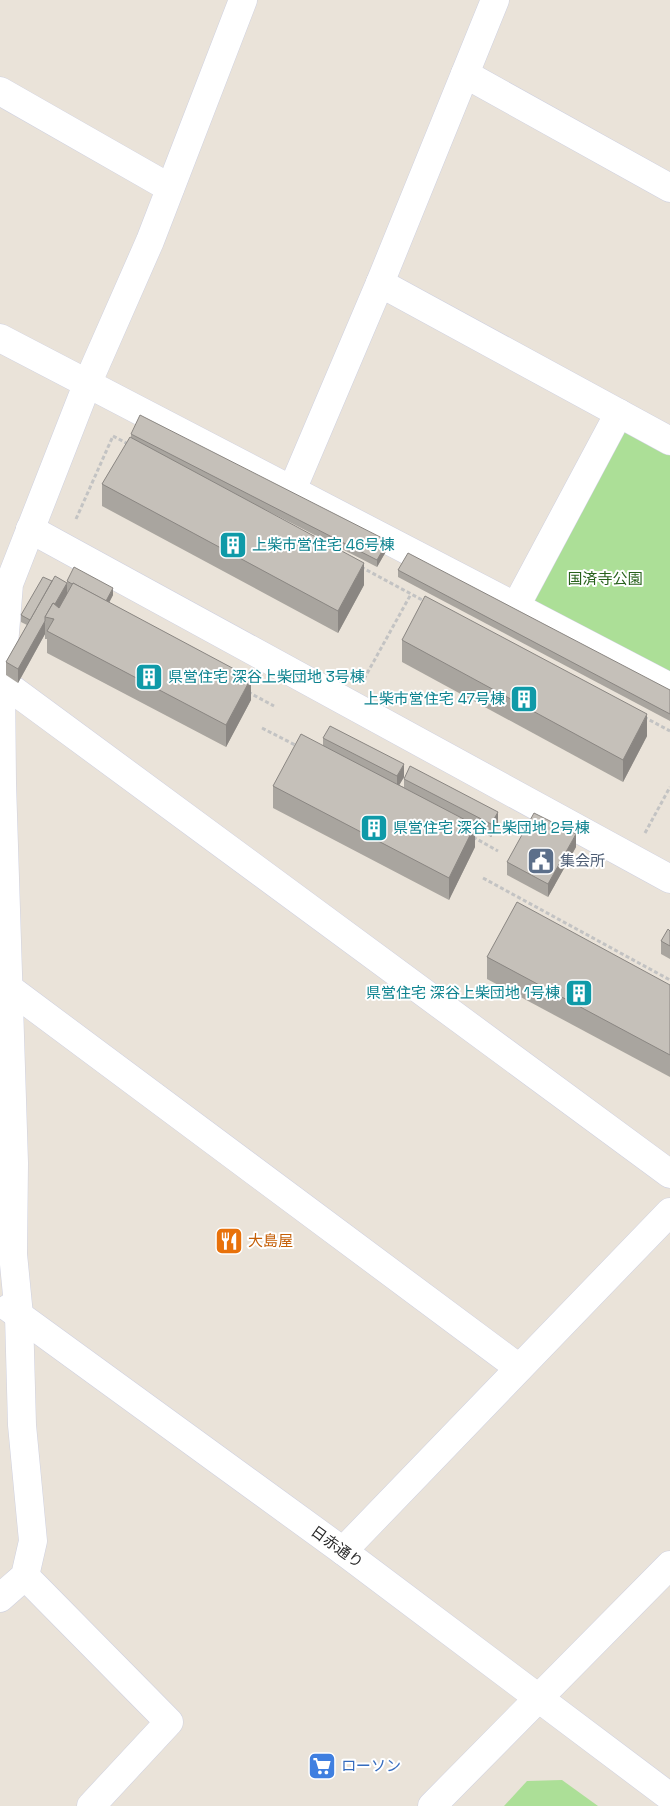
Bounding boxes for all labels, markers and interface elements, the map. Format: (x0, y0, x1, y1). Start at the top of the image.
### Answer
building icon: 上柴市営住宅 46号棟 (218, 530, 248, 560)
place label: 上柴市営住宅 46号棟 (252, 535, 394, 554)
park label: 国済寺公園 (567, 569, 643, 588)
building icon: 県営住宅 深谷上柴団地 3号棟 (134, 662, 164, 692)
place label: 県営住宅 深谷上柴団地 3号棟 (168, 667, 365, 686)
building icon: 上柴市営住宅 47号棟 (509, 684, 539, 714)
place label: 上柴市営住宅 47号棟 (364, 689, 505, 708)
building icon: 県営住宅 深谷上柴団地 2号棟 (359, 813, 389, 843)
place label: 県営住宅 深谷上柴団地 2号棟 (393, 818, 590, 837)
public building icon: 集会所 (526, 846, 556, 876)
place label: 集会所 (560, 851, 605, 870)
building icon: 県営住宅 深谷上柴団地 1号棟 (564, 978, 594, 1008)
place label: 県営住宅 深谷上柴団地 1号棟 (366, 983, 560, 1002)
restaurant icon: 大島屋 (214, 1226, 244, 1256)
place label: 大島屋 (248, 1231, 293, 1250)
street label: 日赤通り (307, 1521, 367, 1572)
supermarket icon: ローソン (307, 1751, 337, 1781)
place label: ローソン (341, 1756, 401, 1775)

